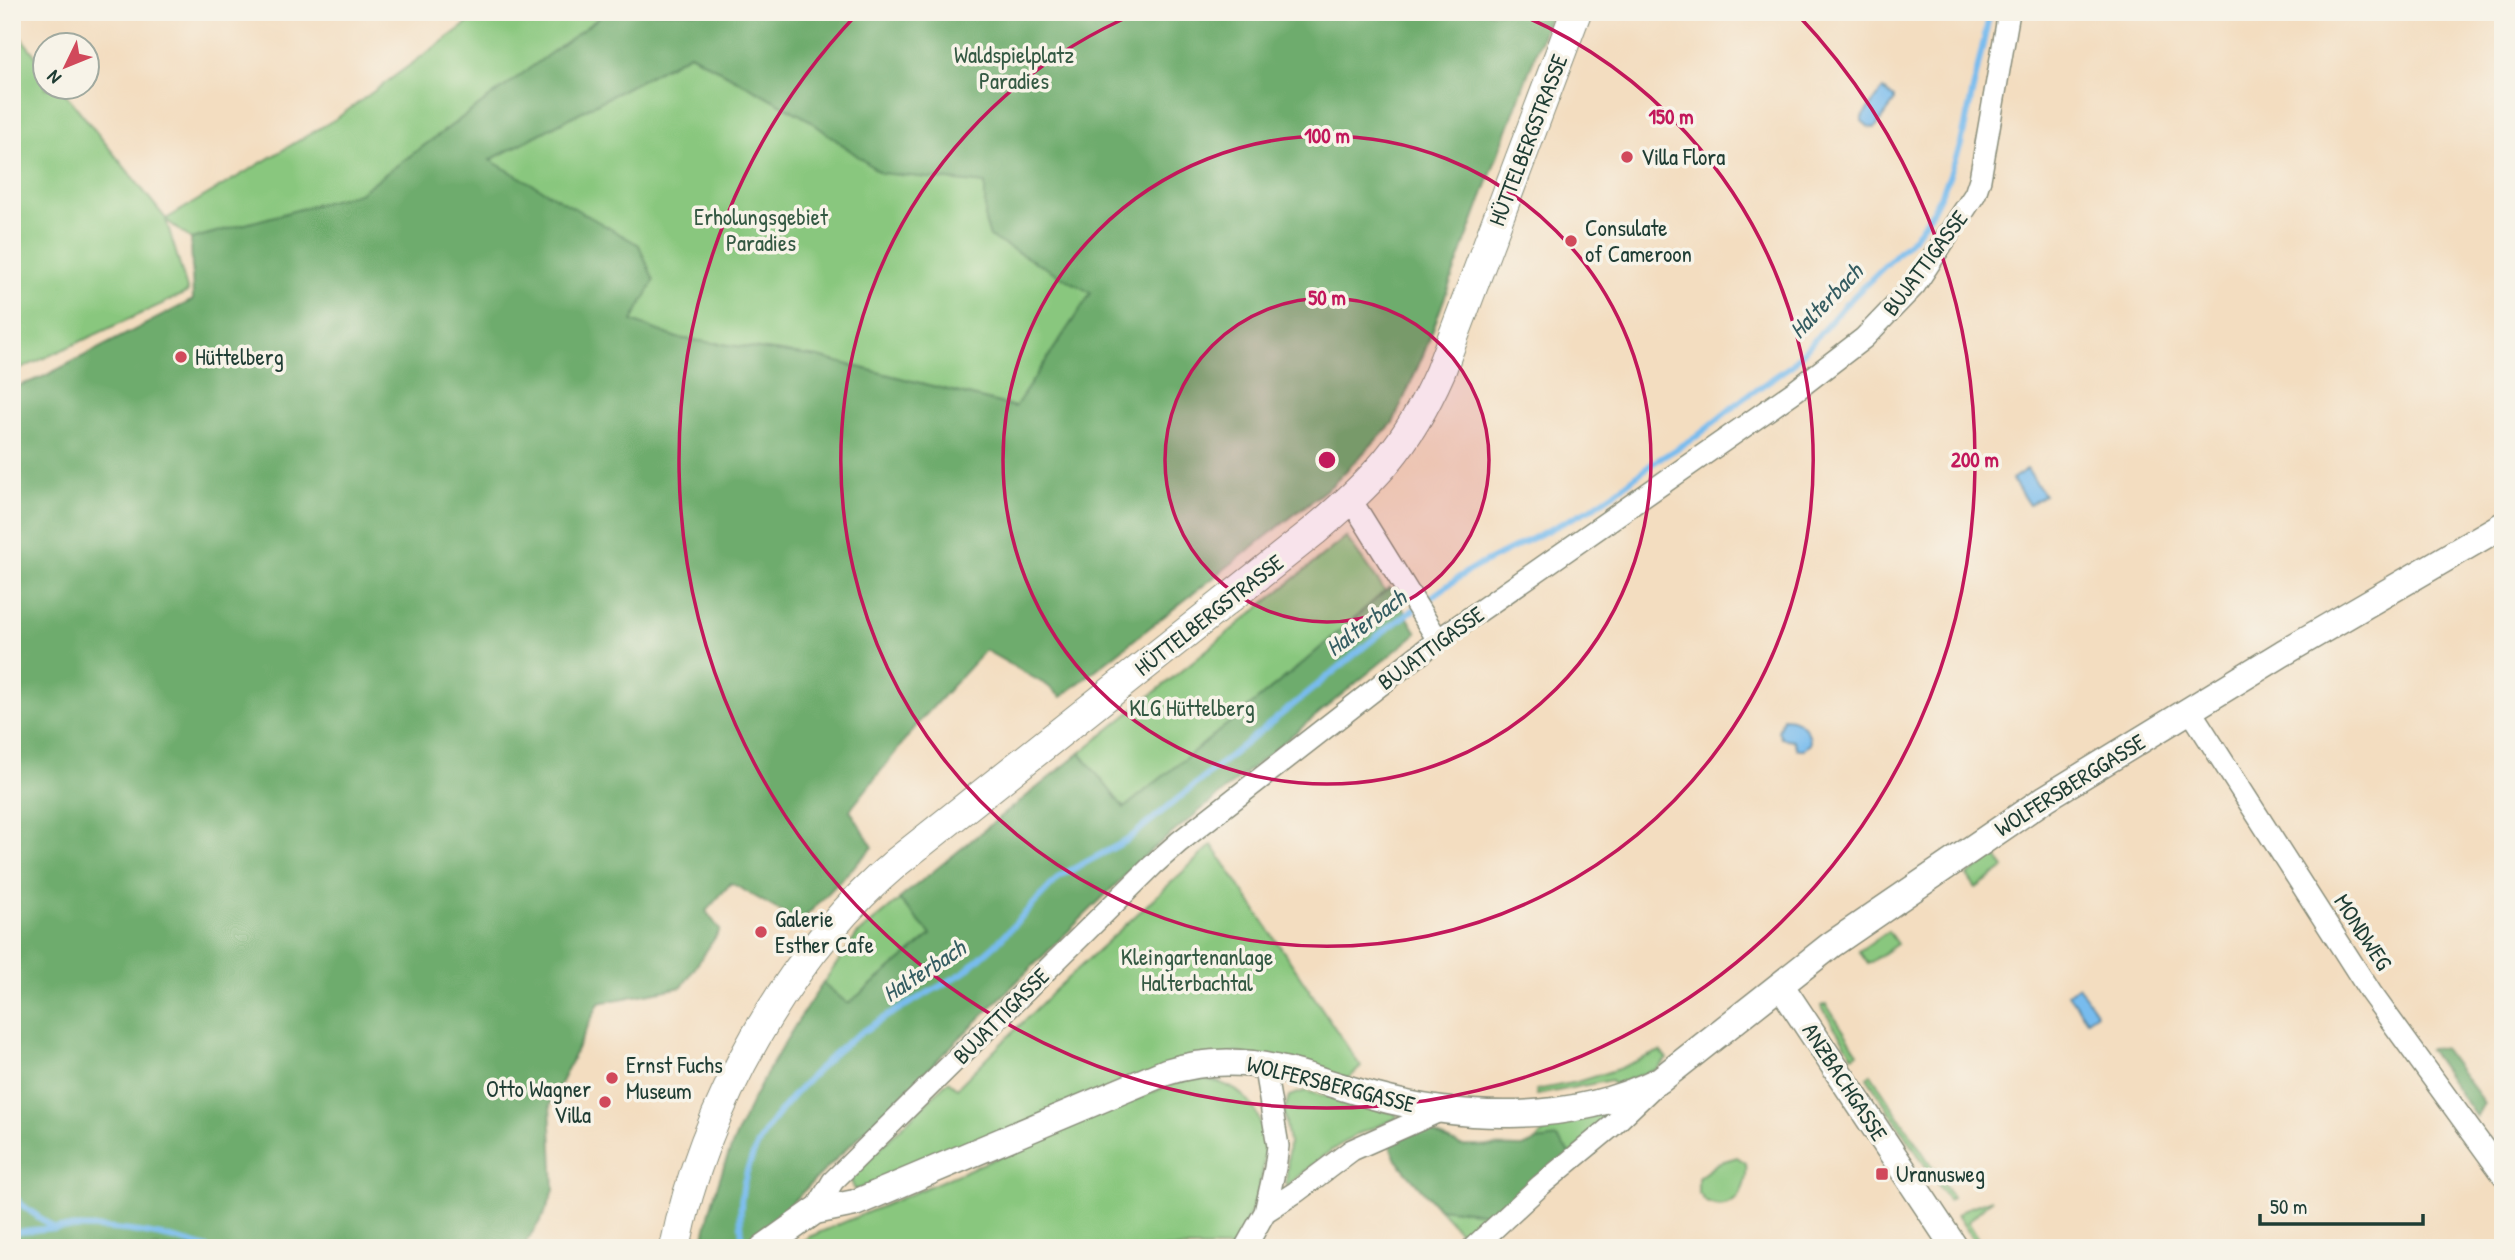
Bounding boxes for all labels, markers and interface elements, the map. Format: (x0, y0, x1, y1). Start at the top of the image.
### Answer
north arrow (32, 32, 102, 102)
park label: Waldspielplatz Paradies (954, 39, 1074, 96)
street label: HÜTTELBERGSTRASSE (1481, 50, 1574, 230)
text: N (41, 65, 67, 90)
text: 150 m (1648, 102, 1694, 131)
text: 100 m (1304, 121, 1350, 150)
place label: Villa Flora (1641, 141, 1725, 172)
marker: Villa Flora (1619, 149, 1635, 165)
park label: Erholungsgebiet Paradies (694, 201, 829, 258)
street label: BUJATTIGASSE (1875, 204, 1974, 322)
place label: Consulate of Cameroon (1585, 212, 1692, 269)
marker: Consulate of Cameroon (1563, 233, 1579, 249)
water label: Halterbach (1782, 254, 1870, 345)
text: 50 m (1308, 283, 1346, 312)
place label: Hüttelberg (195, 341, 284, 372)
marker: Hüttelberg (173, 349, 189, 365)
text: 200 m (1951, 445, 1999, 474)
centre of rings (1315, 448, 1339, 472)
street label: HÜTTELBERGSTRASSE (1128, 547, 1290, 683)
water label: Halterbach (1319, 580, 1414, 663)
street label: BUJATTIGASSE (1371, 598, 1490, 697)
park label: KLG Hüttelberg (1129, 692, 1255, 723)
street label: WOLFERSBERGGASSE (1989, 726, 2151, 843)
street label: MONDWEG (2327, 888, 2400, 976)
place label: Galerie Esther Cafe (775, 903, 874, 960)
marker: Galerie Esther Cafe (753, 924, 769, 940)
water label: Halterbach (876, 930, 973, 1009)
park label: Kleingartenanlage Halterbachtal (1121, 941, 1273, 998)
street label: BUJATTIGASSE (946, 961, 1056, 1071)
street label: ANZBACHGASSE (1796, 1017, 1895, 1147)
street label: WOLFERSBERGGASSE (1244, 1048, 1418, 1119)
place label: Ernst Fuchs Museum (626, 1049, 723, 1106)
marker: Ernst Fuchs Museum (604, 1070, 620, 1086)
place label: Otto Wagner Villa (486, 1073, 591, 1130)
marker: Otto Wagner Villa (597, 1094, 613, 1110)
place label: Uranusweg (1896, 1158, 1985, 1189)
marker: Uranusweg (1874, 1166, 1890, 1182)
scale bar (2260, 1183, 2422, 1227)
text: 50 m (2270, 1192, 2307, 1221)

